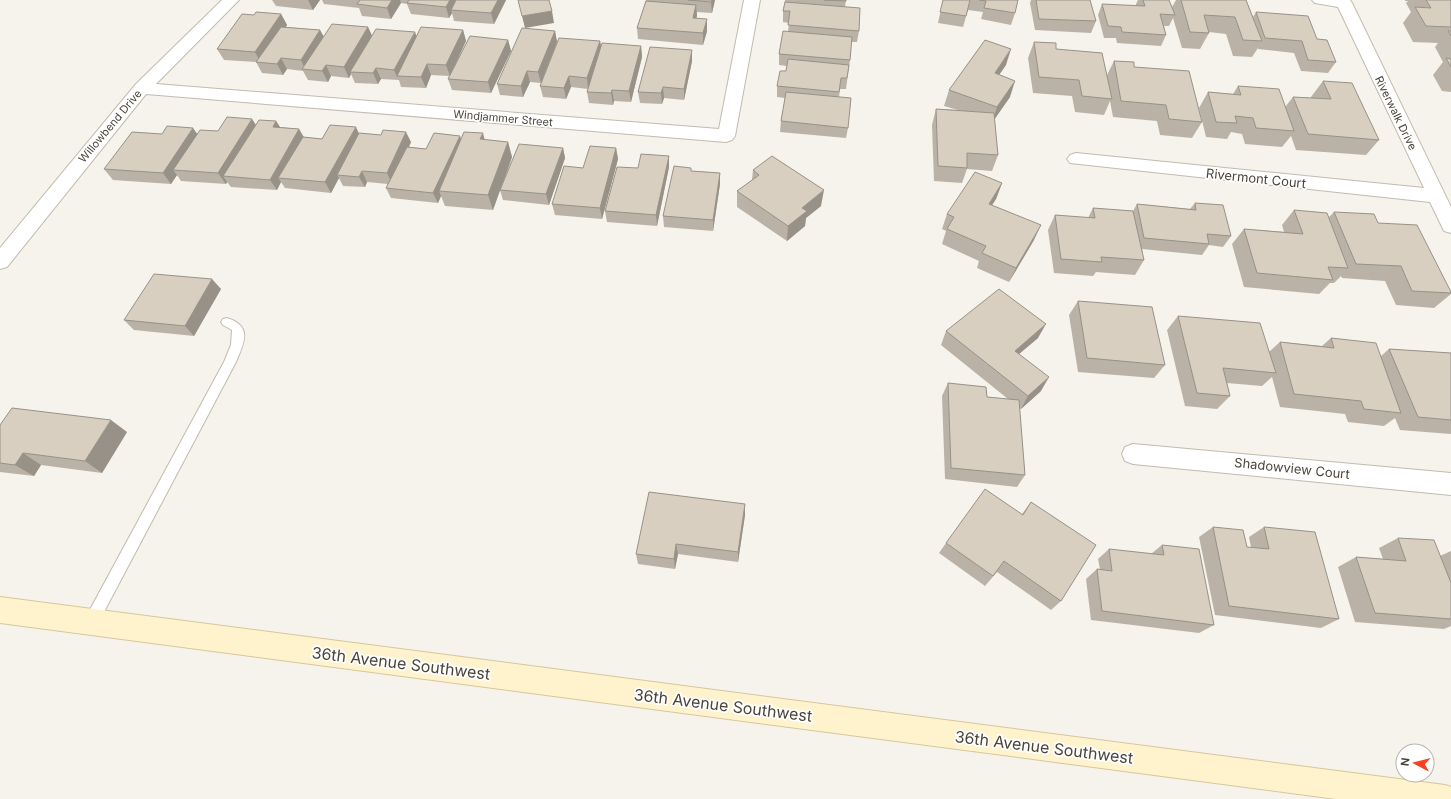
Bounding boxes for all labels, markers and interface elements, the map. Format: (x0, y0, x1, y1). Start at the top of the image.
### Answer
street label: Riverwalk Drive (1372, 74, 1420, 152)
street label: Willowbend Drive (75, 87, 145, 165)
street label: Windjammer Street (453, 107, 554, 129)
street label: Rivermont Court (1205, 165, 1307, 191)
street label: Shadowview Court (1234, 454, 1350, 482)
street label: 36th Avenue Southwest (311, 642, 491, 684)
street label: 36th Avenue Southwest (633, 684, 813, 726)
street label: 36th Avenue Southwest (954, 726, 1134, 768)
north arrow (1395, 743, 1435, 783)
text: N (1398, 757, 1413, 767)

